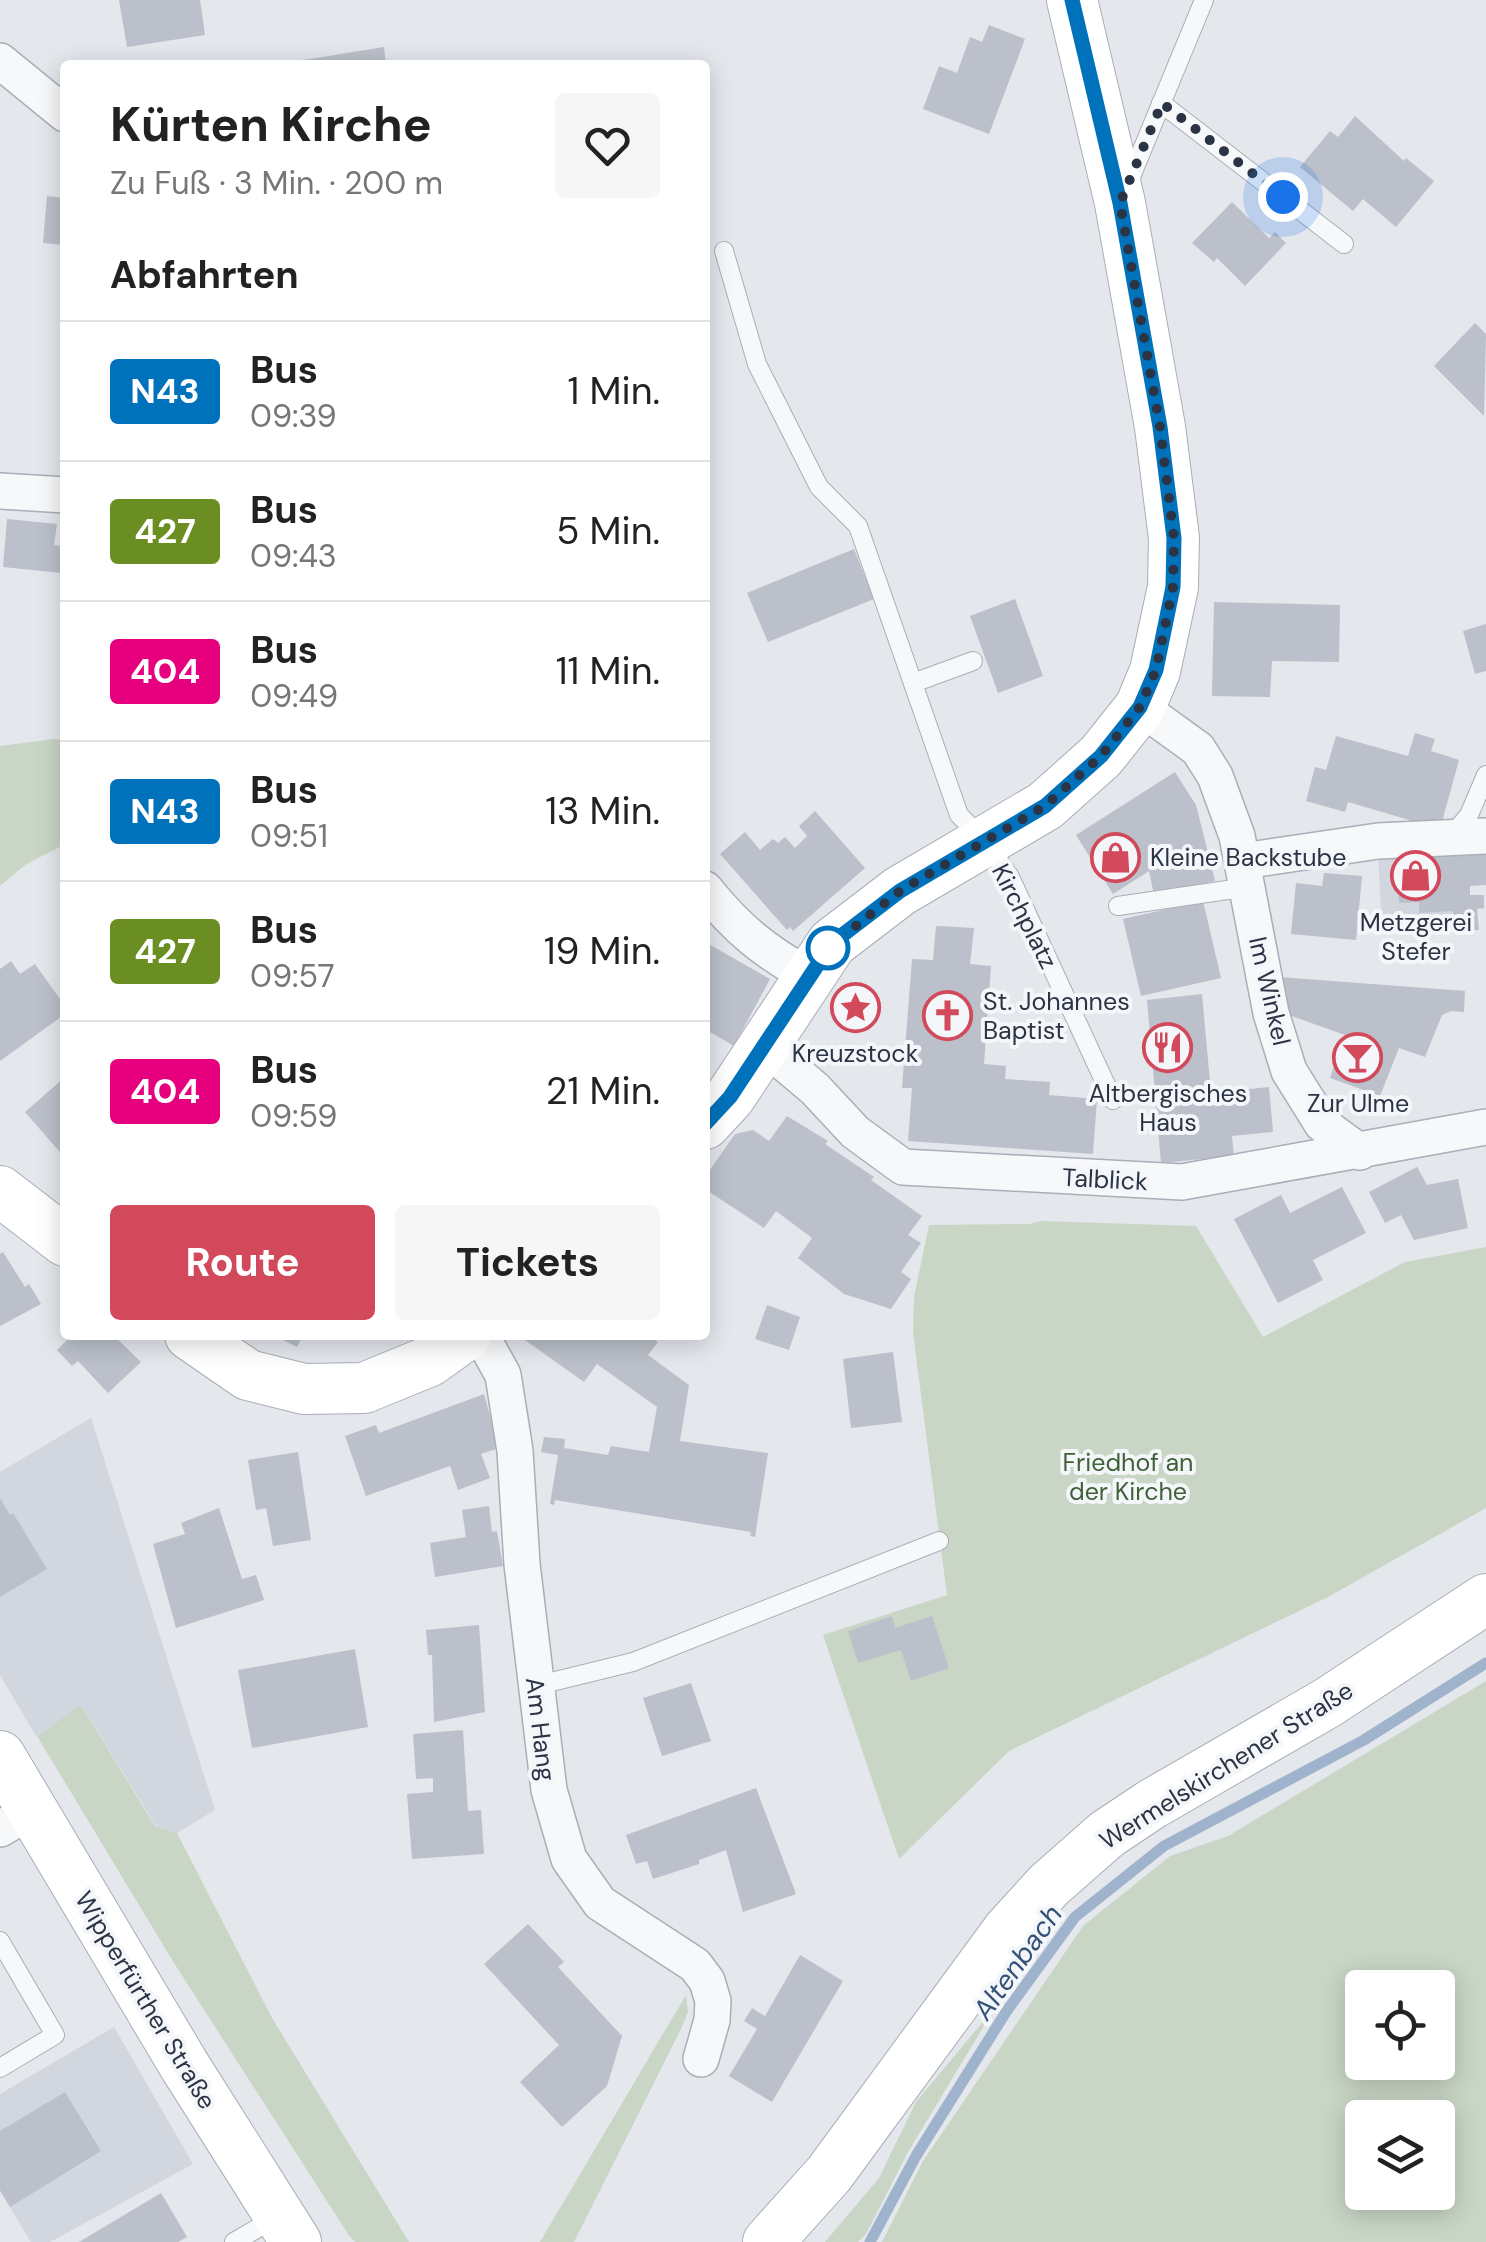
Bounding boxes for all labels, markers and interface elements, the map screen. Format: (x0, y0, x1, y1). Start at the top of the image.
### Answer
text: Kürten Kirche (110, 93, 432, 156)
button: heart (555, 93, 660, 198)
text: Zu Fuß · 3 Min. · 200 m (110, 162, 443, 204)
your location (1258, 172, 1308, 222)
text: Abfahrten (110, 250, 299, 300)
text: Bus (250, 345, 318, 395)
text: 1 Min. (568, 366, 660, 416)
text: N43 (130, 368, 200, 414)
text: 09:39 (250, 395, 337, 437)
text: Bus (250, 485, 318, 535)
text: 5 Min. (556, 506, 660, 556)
text: 427 (134, 508, 196, 554)
text: 09:43 (250, 535, 337, 577)
text: Bus (250, 625, 318, 675)
text: 11 Min. (556, 646, 660, 696)
text: 404 (130, 648, 200, 694)
text: 09:49 (250, 675, 338, 717)
text: Bus (250, 765, 318, 815)
text: 13 Min. (545, 786, 660, 836)
text: N43 (130, 788, 200, 834)
text: 09:51 (250, 815, 328, 857)
shop icon: Kleine Backstube (1089, 831, 1141, 883)
place label: Kleine Backstube (1150, 841, 1346, 874)
shop icon: Metzgerei Stefer (1390, 850, 1442, 902)
street label: Kirchplatz (984, 858, 1065, 974)
text: Bus (250, 905, 318, 955)
place label: Metzgerei Stefer (1360, 906, 1472, 968)
text: 19 Min. (544, 926, 660, 976)
unlabelled marker (807, 927, 849, 969)
text: 427 (134, 928, 196, 974)
street label: Im Winkel (1241, 933, 1298, 1049)
text: 09:57 (250, 955, 335, 997)
place icon: Kreuzstock (829, 981, 881, 1033)
place label: St. Johannes Baptist (983, 985, 1130, 1047)
church icon: St. Johannes Baptist (922, 989, 974, 1041)
restaurant icon: Altbergisches Haus (1142, 1021, 1194, 1073)
bar icon: Zur Ulme (1332, 1031, 1384, 1083)
place label: Kreuzstock (792, 1037, 919, 1070)
text: Bus (250, 1045, 318, 1095)
text: 21 Min. (546, 1066, 660, 1116)
text: 404 (130, 1068, 200, 1114)
place label: Altbergisches Haus (1089, 1077, 1247, 1139)
place label: Zur Ulme (1307, 1087, 1409, 1120)
text: 09:59 (250, 1095, 337, 1137)
street label: Talblick (1061, 1161, 1149, 1198)
button: Route (110, 1205, 375, 1320)
button: Tickets (395, 1205, 660, 1320)
park label: Friedhof an der Kirche (1063, 1446, 1193, 1508)
street label: Wermelskirchener Straße (1093, 1674, 1359, 1857)
street label: Am Hang (518, 1675, 563, 1783)
street label: Wipperfürther Straße (67, 1885, 224, 2115)
water label: Altenbach (964, 1897, 1071, 2028)
map controls (1345, 1970, 1455, 2210)
button: locate (1345, 1970, 1455, 2080)
button: layers (1345, 2100, 1455, 2210)

